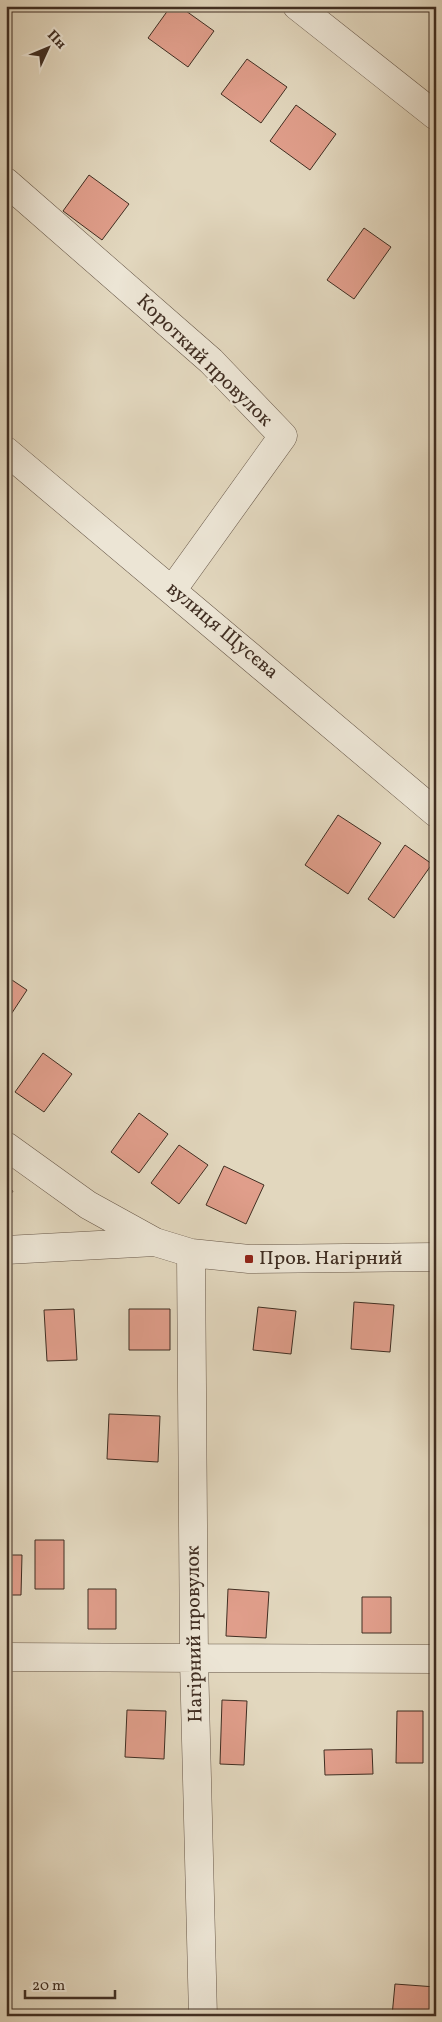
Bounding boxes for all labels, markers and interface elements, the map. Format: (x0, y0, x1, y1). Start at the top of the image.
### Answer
north arrow (22, 22, 72, 72)
text: Пн (43, 26, 70, 54)
street label: Короткий провулок (130, 288, 279, 434)
street label: вулиця Щусєва (160, 576, 284, 686)
place label: Пров. Нагірний (259, 1245, 402, 1273)
marker: Пров. Нагірний (243, 1253, 255, 1265)
street label: Нагірний провулок (179, 1545, 211, 1723)
scale bar (25, 1967, 115, 1999)
text: 20 m (32, 1976, 65, 1997)

